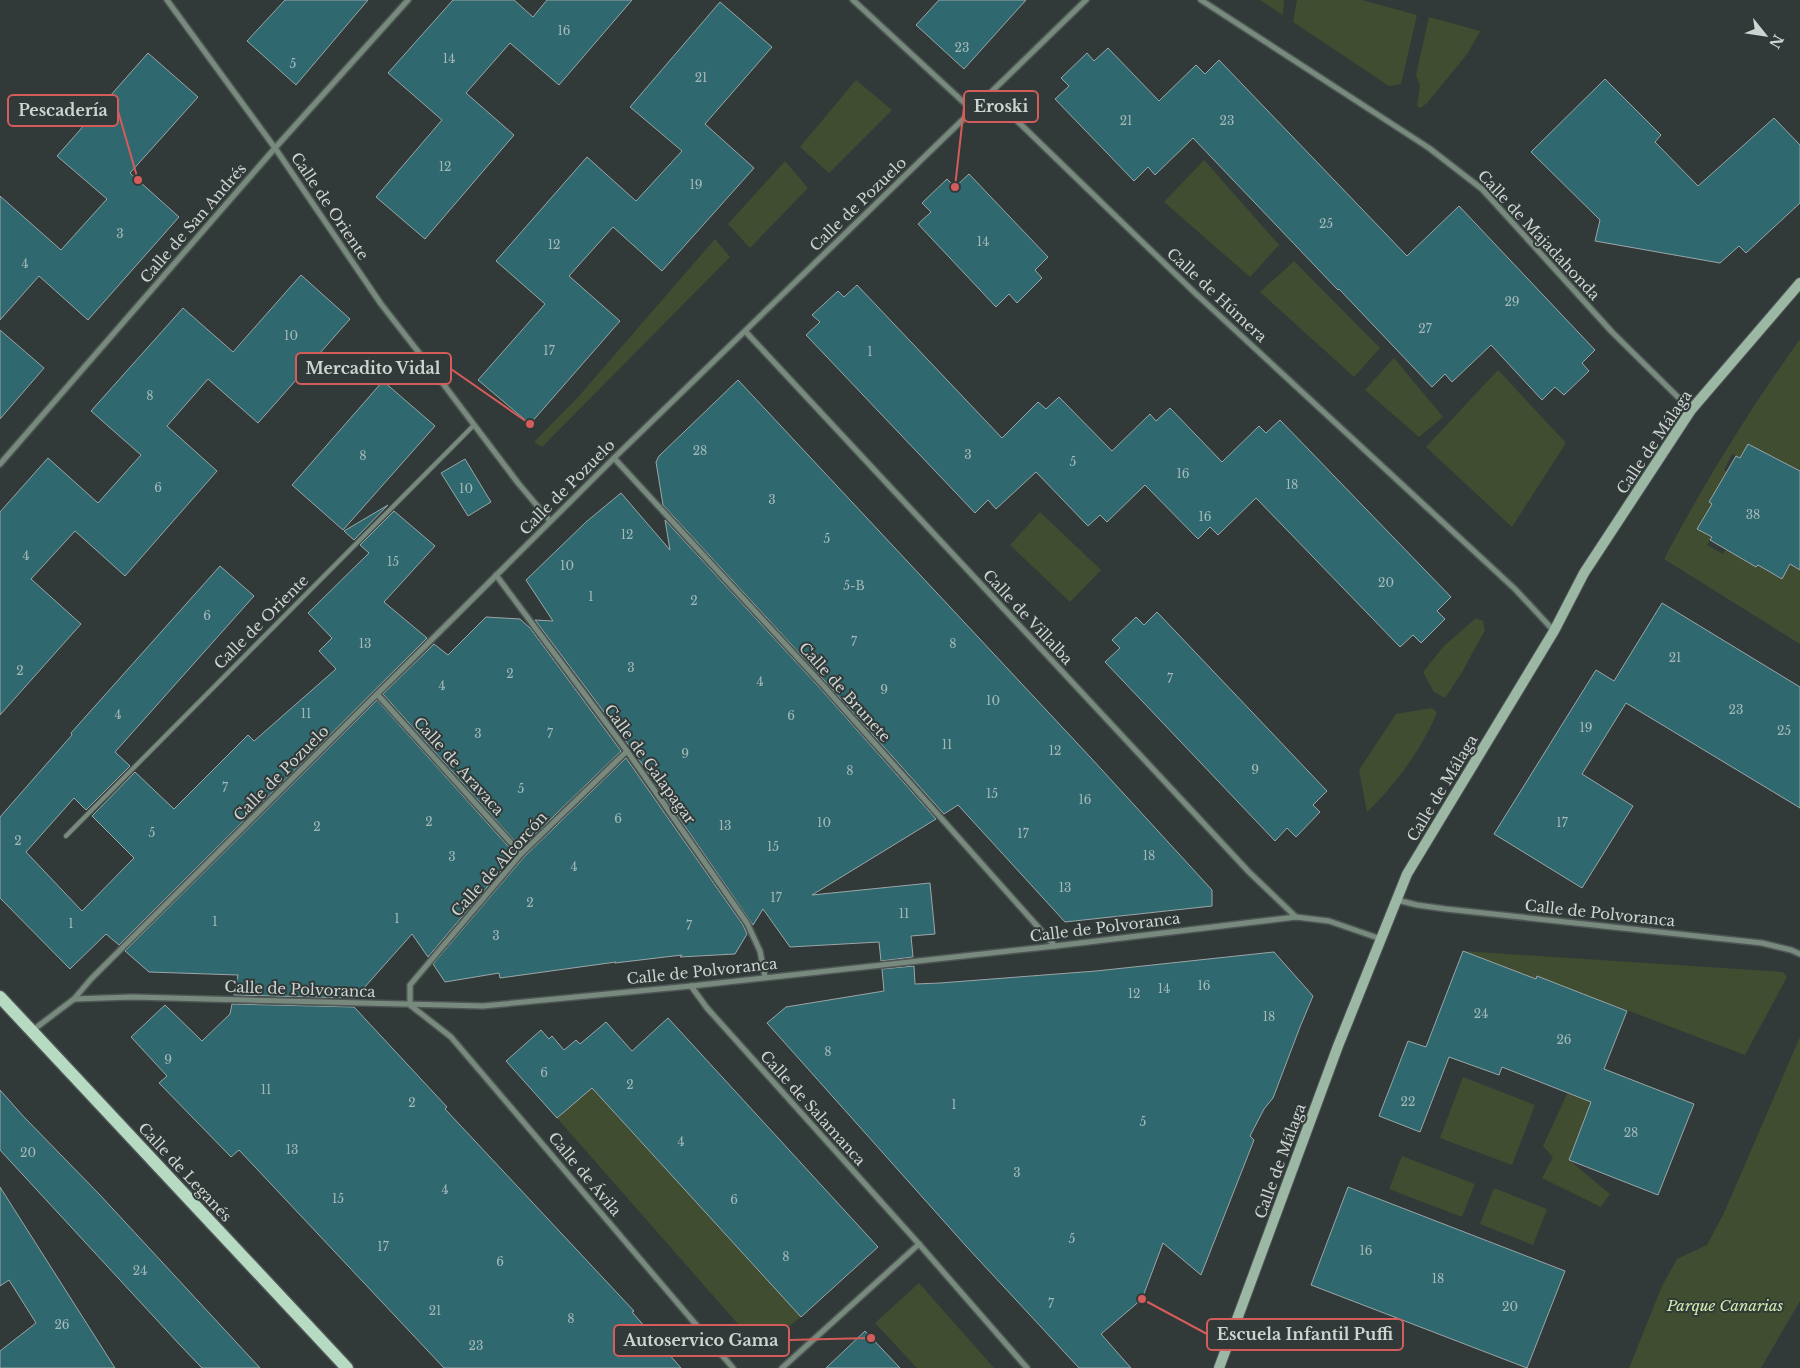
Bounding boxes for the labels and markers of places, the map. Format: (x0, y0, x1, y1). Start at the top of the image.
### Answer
callout: Eroski (964, 91, 1038, 122)
callout: Pescadería (8, 95, 118, 126)
callout: Mercadito Vidal (296, 353, 451, 384)
callout: Escuela Infantil Puffi (1207, 1319, 1403, 1350)
callout: Autoservico Gama (614, 1325, 789, 1356)

